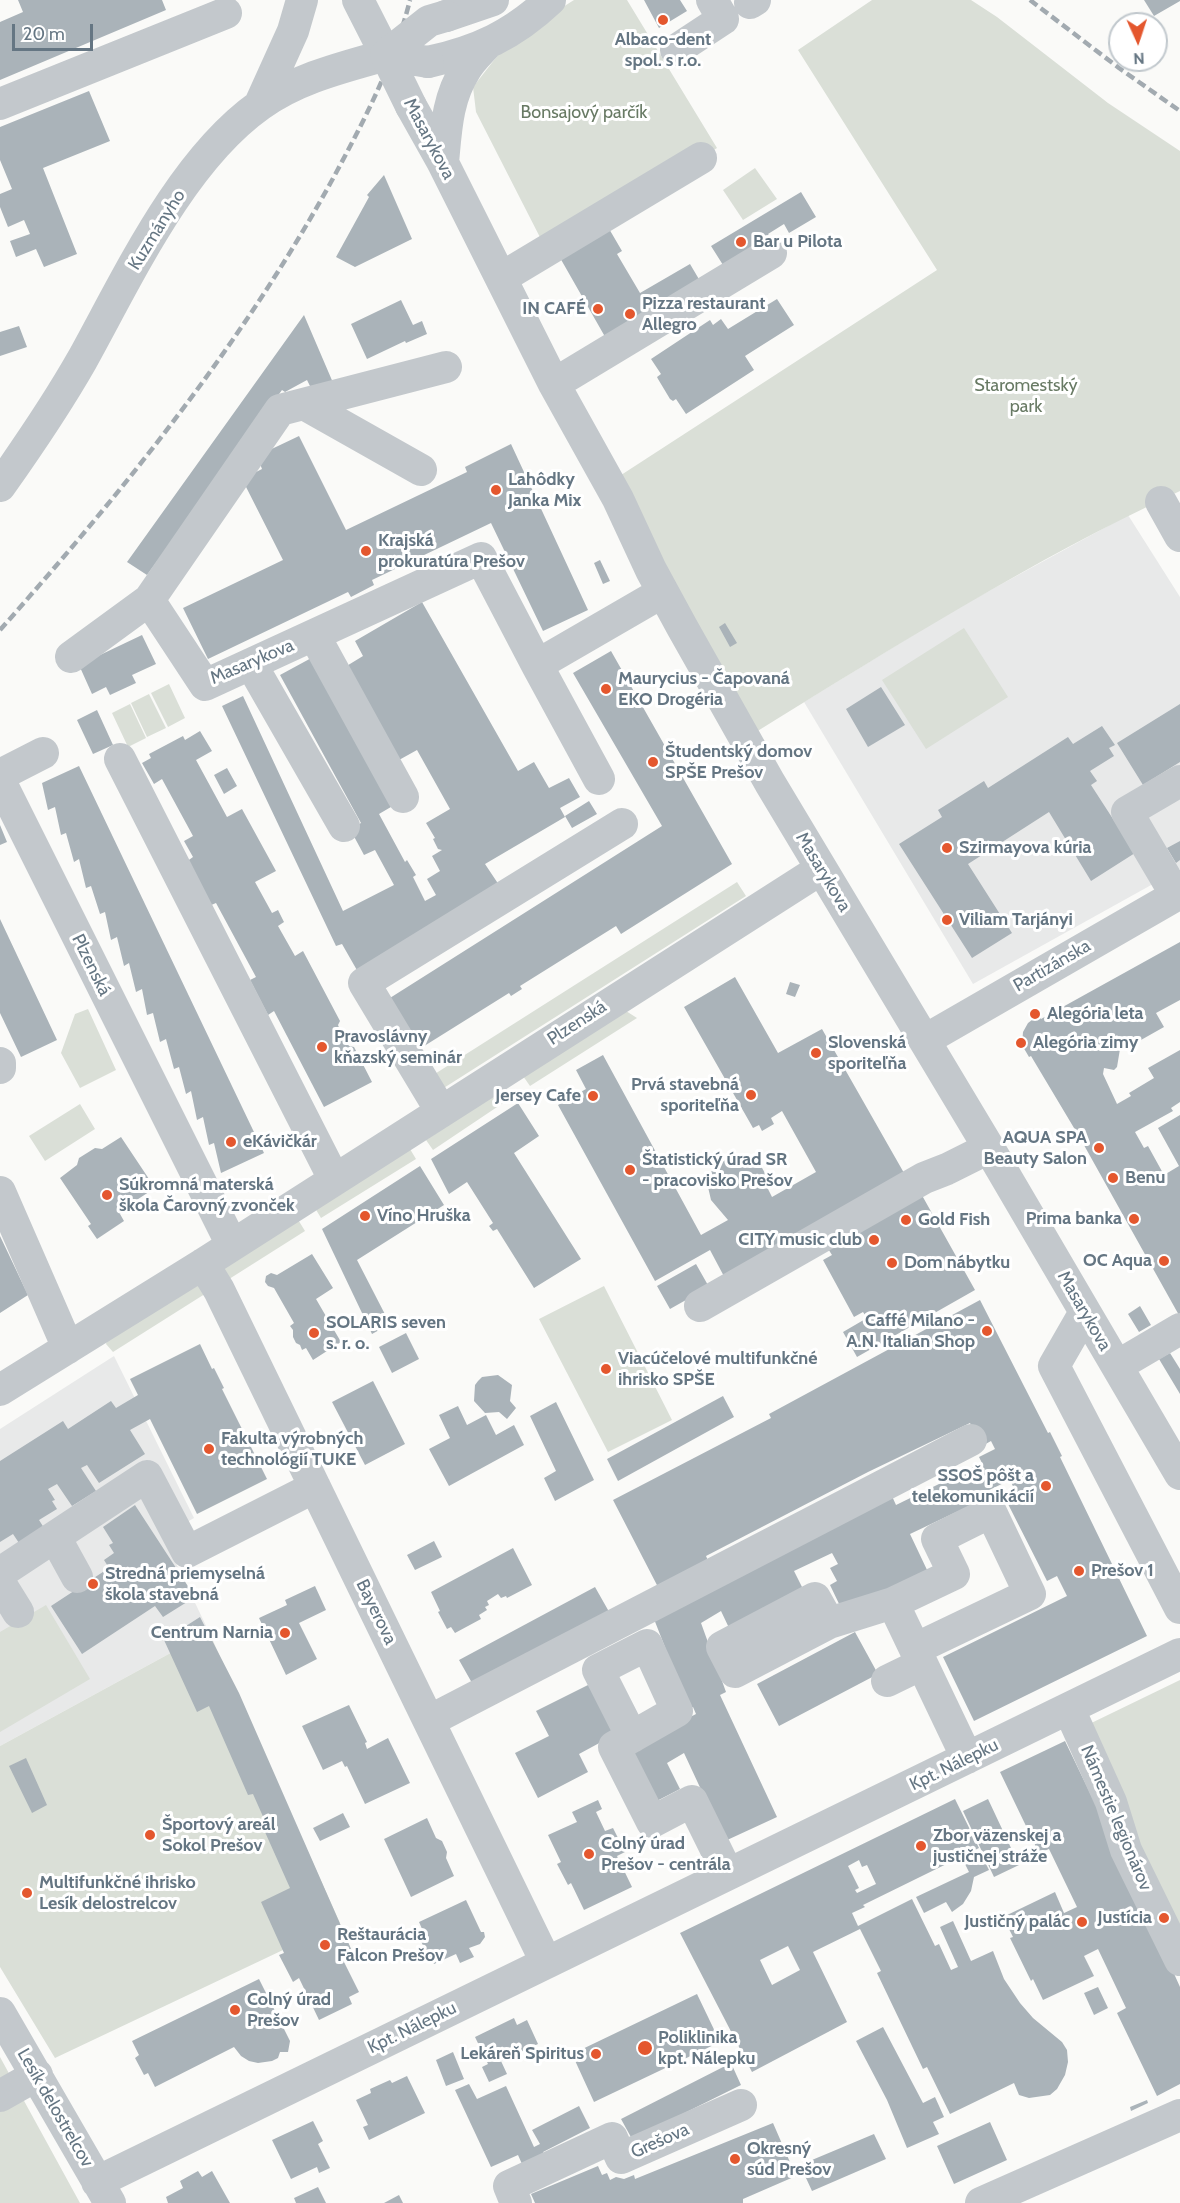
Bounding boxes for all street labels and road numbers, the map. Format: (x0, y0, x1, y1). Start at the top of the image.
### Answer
street label: Masarykova (399, 95, 459, 183)
street label: Kuzmányho (124, 186, 190, 274)
street label: Masarykova (207, 635, 297, 689)
street label: Masarykova (791, 828, 855, 916)
street label: Plzenská (67, 931, 115, 999)
street label: Partizánska (1010, 935, 1094, 997)
street label: Plzenská (543, 996, 611, 1050)
street label: Masarykova (1052, 1267, 1116, 1355)
street label: Bayerova (351, 1576, 401, 1648)
street label: Kpt. Nálepku (906, 1734, 1002, 1796)
street label: Námestie legionárov (1076, 1742, 1156, 1894)
street label: Kpt. Nálepku (364, 1997, 460, 2059)
street label: Lesík delostrelcov (12, 2045, 98, 2171)
street label: Grešova (628, 2119, 692, 2163)

